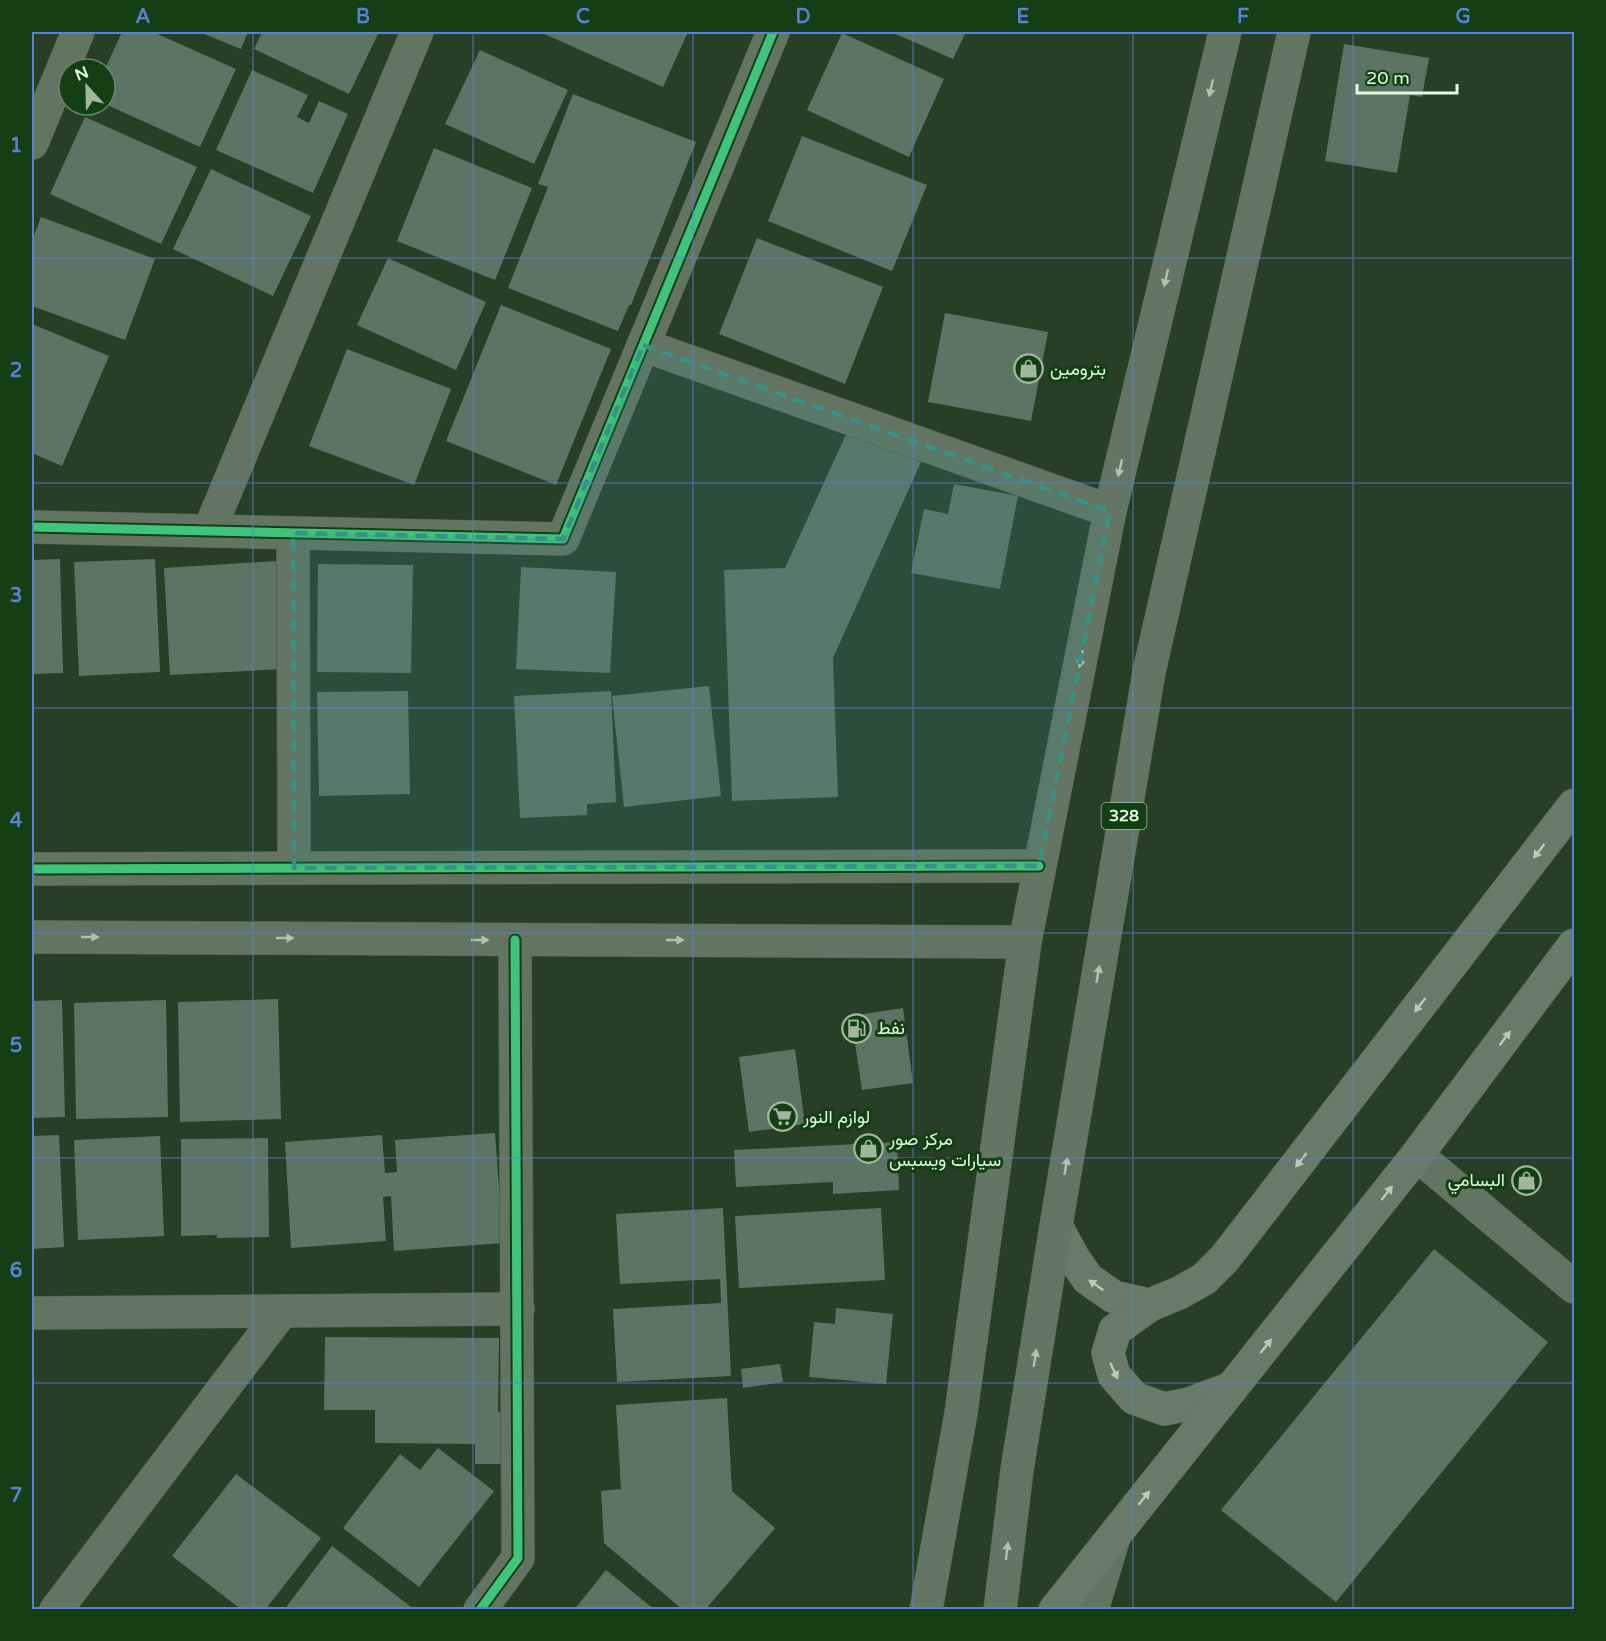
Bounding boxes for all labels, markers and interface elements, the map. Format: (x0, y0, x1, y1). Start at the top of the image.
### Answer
text: A (136, 5, 151, 29)
text: B (356, 5, 370, 29)
text: C (576, 5, 590, 29)
text: D (795, 5, 811, 29)
text: E (1017, 5, 1030, 29)
text: F (1237, 5, 1249, 29)
text: G (1455, 5, 1471, 29)
north arrow (57, 57, 117, 117)
scale bar (1357, 57, 1458, 95)
text: N (72, 62, 91, 86)
text: 20 m (1366, 67, 1410, 89)
one-way arrow (1206, 79, 1215, 98)
text: 1 (10, 134, 22, 158)
one-way arrow (1160, 269, 1170, 287)
shop icon: بترومين (1013, 353, 1045, 385)
place label: بترومين (1050, 358, 1106, 380)
text: 2 (10, 359, 22, 383)
one-way arrow (1115, 458, 1125, 477)
text: 3 (10, 584, 22, 608)
one-way arrow (1076, 649, 1085, 668)
road number: 328 (1102, 803, 1146, 829)
text: 4 (10, 809, 23, 833)
one-way arrow (1532, 843, 1545, 859)
one-way arrow (80, 932, 99, 942)
one-way arrow (275, 933, 294, 943)
one-way arrow (470, 935, 489, 944)
one-way arrow (665, 935, 684, 945)
one-way arrow (1094, 964, 1103, 983)
one-way arrow (1414, 998, 1426, 1013)
fuel station icon: نفط (840, 1012, 872, 1044)
place label: نفط (877, 1017, 905, 1039)
one-way arrow (1499, 1030, 1511, 1046)
text: 5 (10, 1034, 22, 1058)
supermarket icon: لوازم النور (766, 1101, 798, 1133)
place label: لوازم النور (802, 1106, 870, 1129)
place label: مركز صور سيارات ويسبس (888, 1128, 1001, 1171)
shop icon: مركز صور سيارات ويسبس (852, 1133, 884, 1165)
one-way arrow (1295, 1152, 1307, 1167)
one-way arrow (1061, 1156, 1070, 1175)
shop icon: البسامي (1510, 1164, 1542, 1196)
place label: البسامي (1448, 1169, 1505, 1195)
one-way arrow (1380, 1185, 1393, 1201)
text: 6 (10, 1259, 22, 1283)
one-way arrow (1089, 1279, 1105, 1291)
one-way arrow (1259, 1338, 1271, 1353)
one-way arrow (1030, 1349, 1039, 1368)
one-way arrow (1109, 1362, 1119, 1380)
text: 7 (10, 1484, 22, 1508)
one-way arrow (1138, 1490, 1151, 1506)
one-way arrow (1002, 1542, 1012, 1561)

